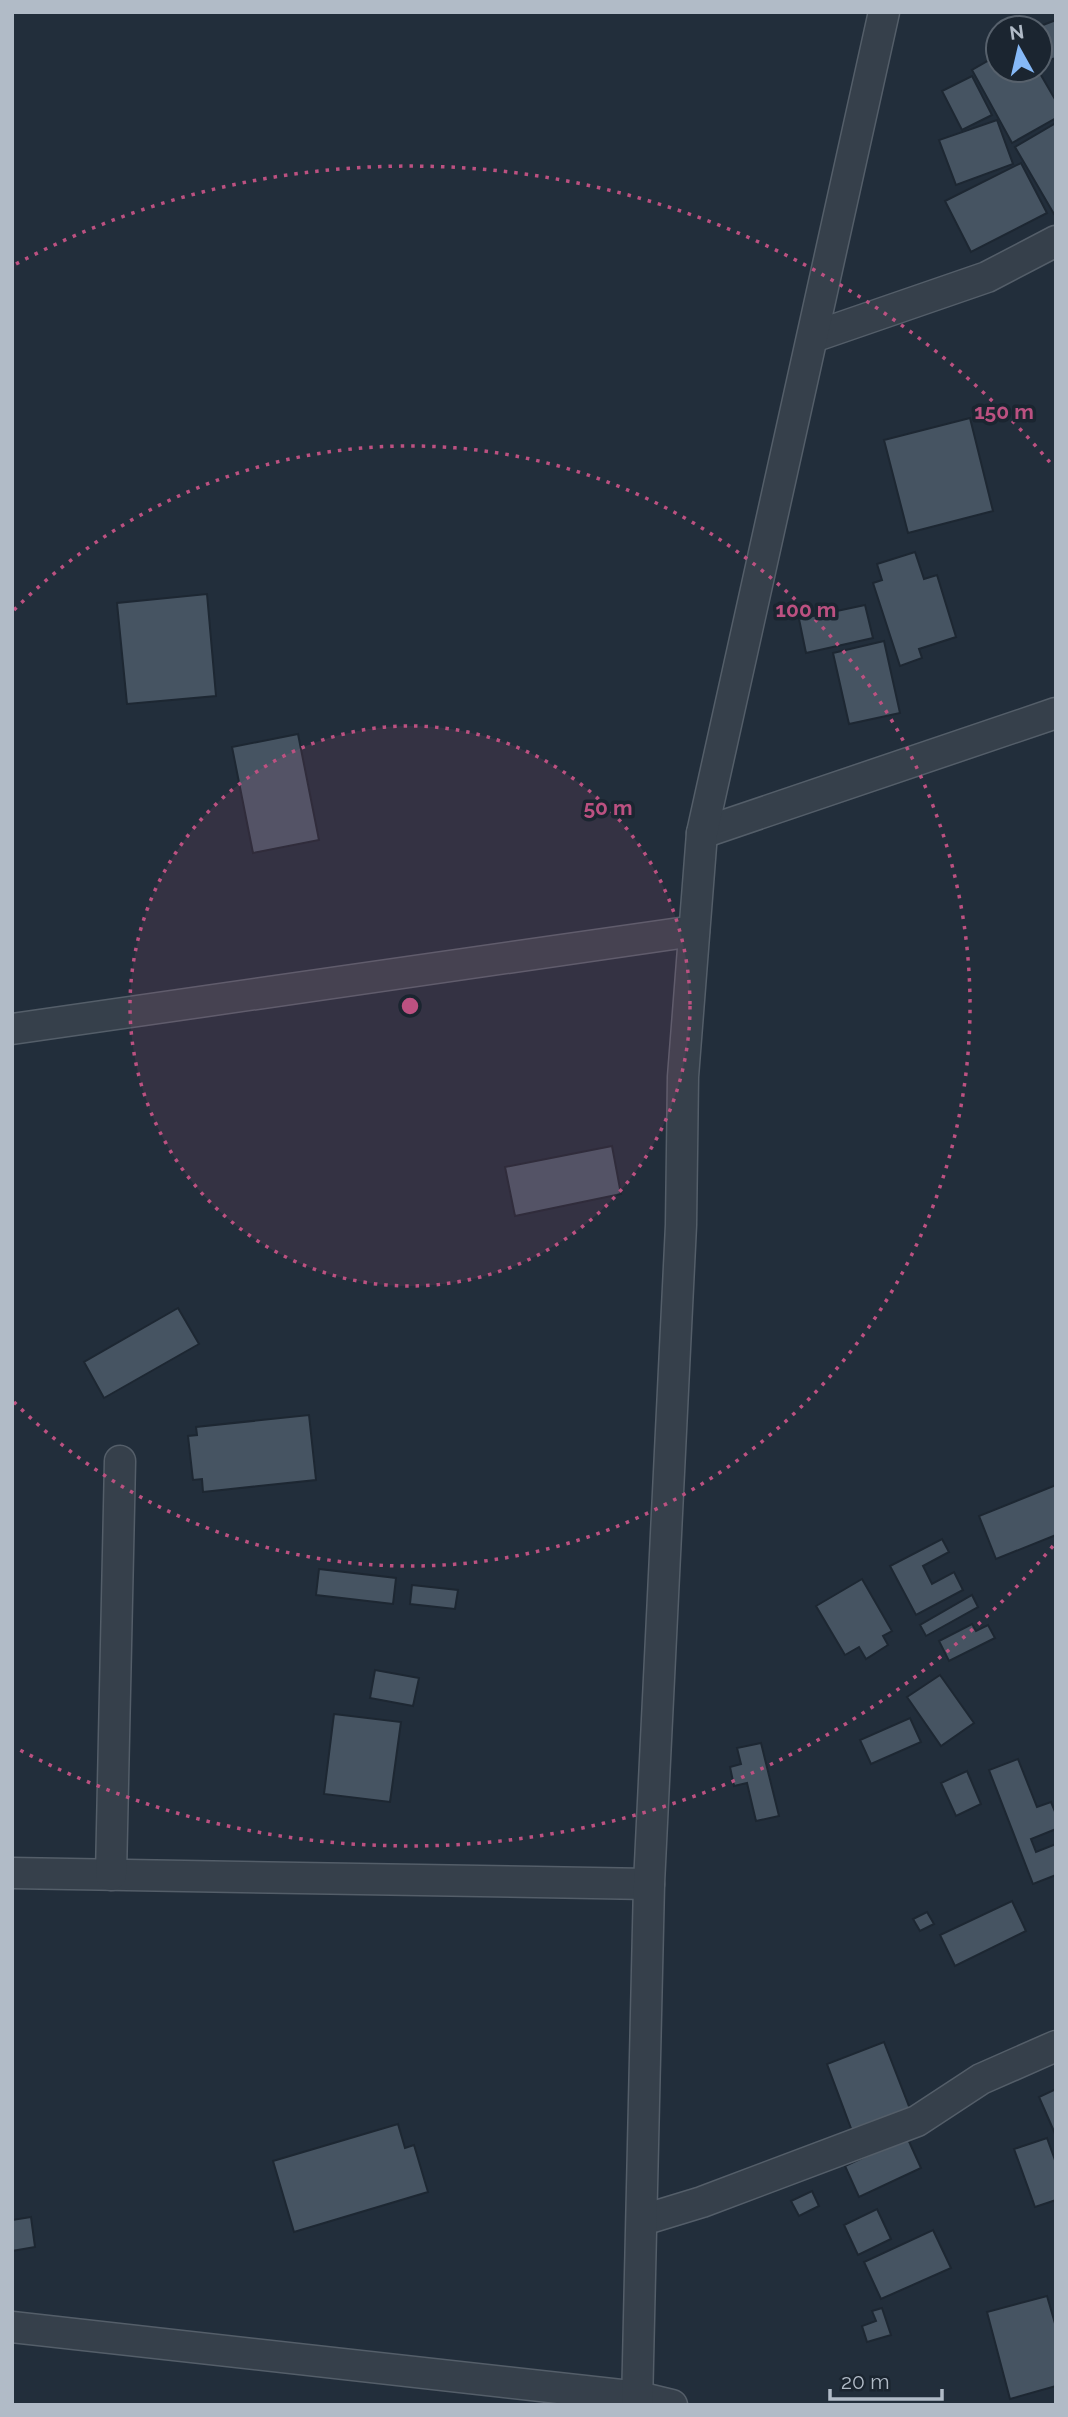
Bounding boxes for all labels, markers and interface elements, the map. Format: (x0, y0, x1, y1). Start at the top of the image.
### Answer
north arrow (984, 14, 1054, 84)
text: N (1008, 20, 1025, 44)
text: 150 m (974, 399, 1034, 424)
text: 100 m (776, 597, 836, 622)
text: 50 m (583, 795, 633, 820)
centre of rings (398, 994, 422, 1018)
scale bar (830, 2358, 942, 2402)
text: 20 m (841, 2369, 889, 2394)

